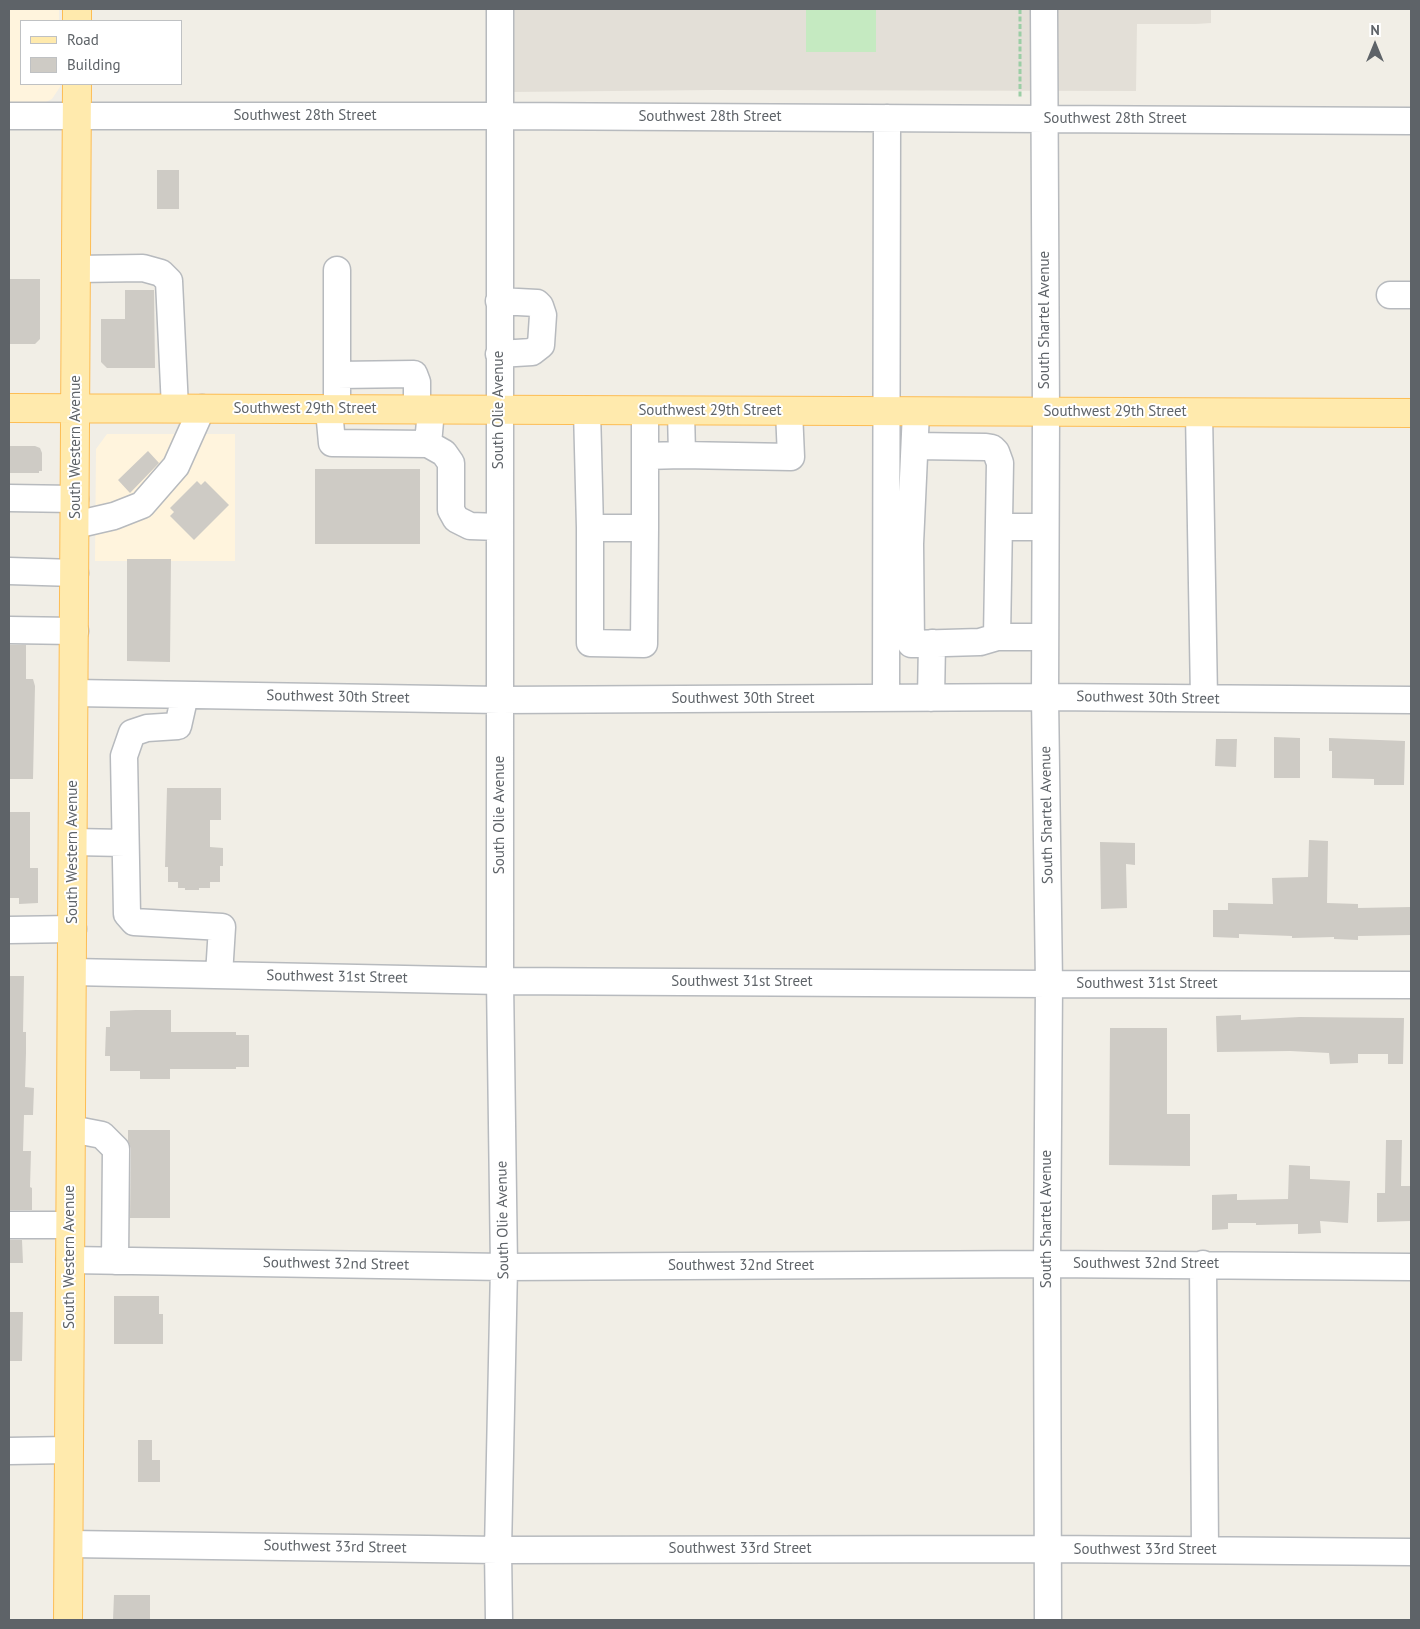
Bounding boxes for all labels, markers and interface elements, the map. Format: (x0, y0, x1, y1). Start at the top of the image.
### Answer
legend (20, 20, 182, 85)
north arrow (1350, 20, 1400, 70)
text: N (1370, 21, 1380, 39)
text: Road (67, 30, 99, 49)
text: Building (67, 55, 121, 74)
street label: Southwest 28th Street (233, 107, 377, 125)
street label: Southwest 28th Street (638, 108, 782, 126)
street label: Southwest 28th Street (1043, 110, 1187, 128)
street label: South Shartel Avenue (1036, 251, 1054, 389)
street label: South Olie Avenue (490, 351, 508, 469)
street label: South Western Avenue (67, 375, 85, 519)
street label: Southwest 29th Street (233, 400, 377, 418)
street label: Southwest 29th Street (638, 402, 782, 420)
street label: Southwest 29th Street (1043, 403, 1187, 421)
street label: Southwest 30th Street (266, 687, 410, 707)
street label: Southwest 30th Street (1076, 688, 1220, 708)
street label: Southwest 30th Street (671, 690, 815, 708)
street label: South Shartel Avenue (1037, 746, 1057, 884)
street label: South Olie Avenue (491, 756, 509, 874)
street label: South Western Avenue (64, 780, 82, 924)
street label: Southwest 31st Street (266, 967, 408, 987)
street label: Southwest 31st Street (671, 973, 813, 991)
street label: Southwest 31st Street (1076, 975, 1218, 993)
street label: South Shartel Avenue (1038, 1150, 1056, 1288)
street label: South Olie Avenue (493, 1161, 513, 1279)
street label: South Western Avenue (61, 1185, 79, 1329)
street label: Southwest 32nd Street (263, 1254, 409, 1274)
street label: Southwest 32nd Street (1073, 1255, 1219, 1273)
street label: Southwest 32nd Street (668, 1257, 814, 1275)
street label: Southwest 33rd Street (263, 1537, 407, 1557)
street label: Southwest 33rd Street (668, 1540, 812, 1558)
street label: Southwest 33rd Street (1073, 1541, 1217, 1559)

